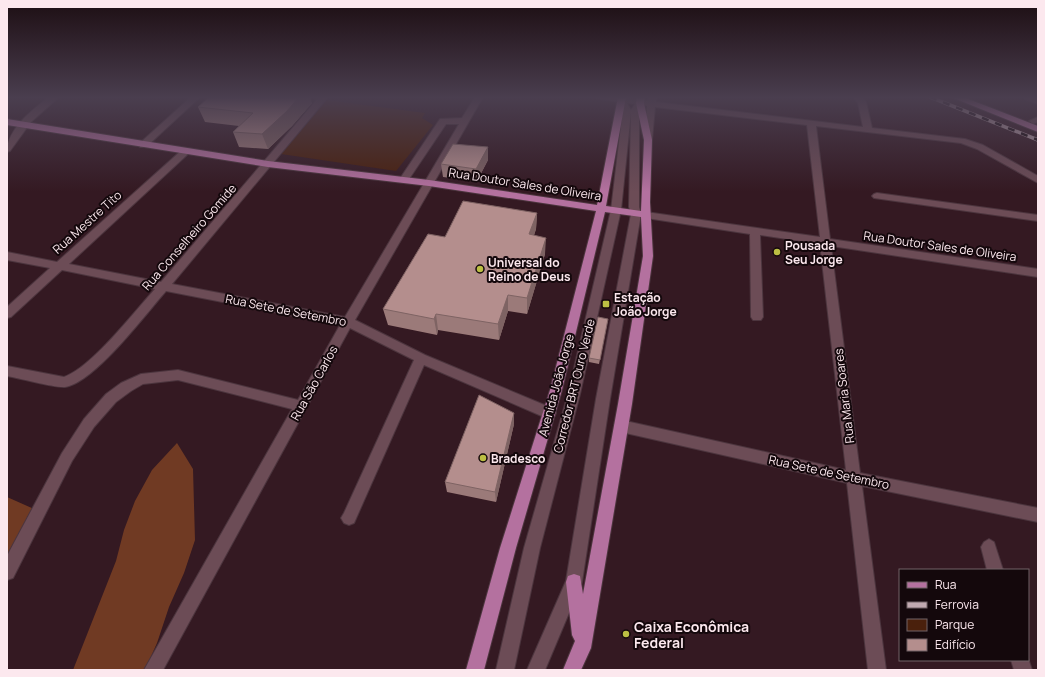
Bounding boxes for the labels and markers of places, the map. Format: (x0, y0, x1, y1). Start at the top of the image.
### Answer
place label: Pousada Seu Jorge (785, 237, 843, 268)
marker: Pousada Seu Jorge (772, 247, 782, 257)
place label: Universal do Reino de Deus (488, 254, 571, 285)
marker: Universal do Reino de Deus (475, 264, 485, 274)
place label: Estação João Jorge (614, 289, 677, 320)
marker: Estação João Jorge (601, 299, 611, 309)
place label: Bradesco (491, 450, 545, 467)
marker: Bradesco (478, 453, 488, 463)
place label: Caixa Econômica Federal (634, 617, 749, 652)
marker: Caixa Econômica Federal (621, 629, 631, 639)

